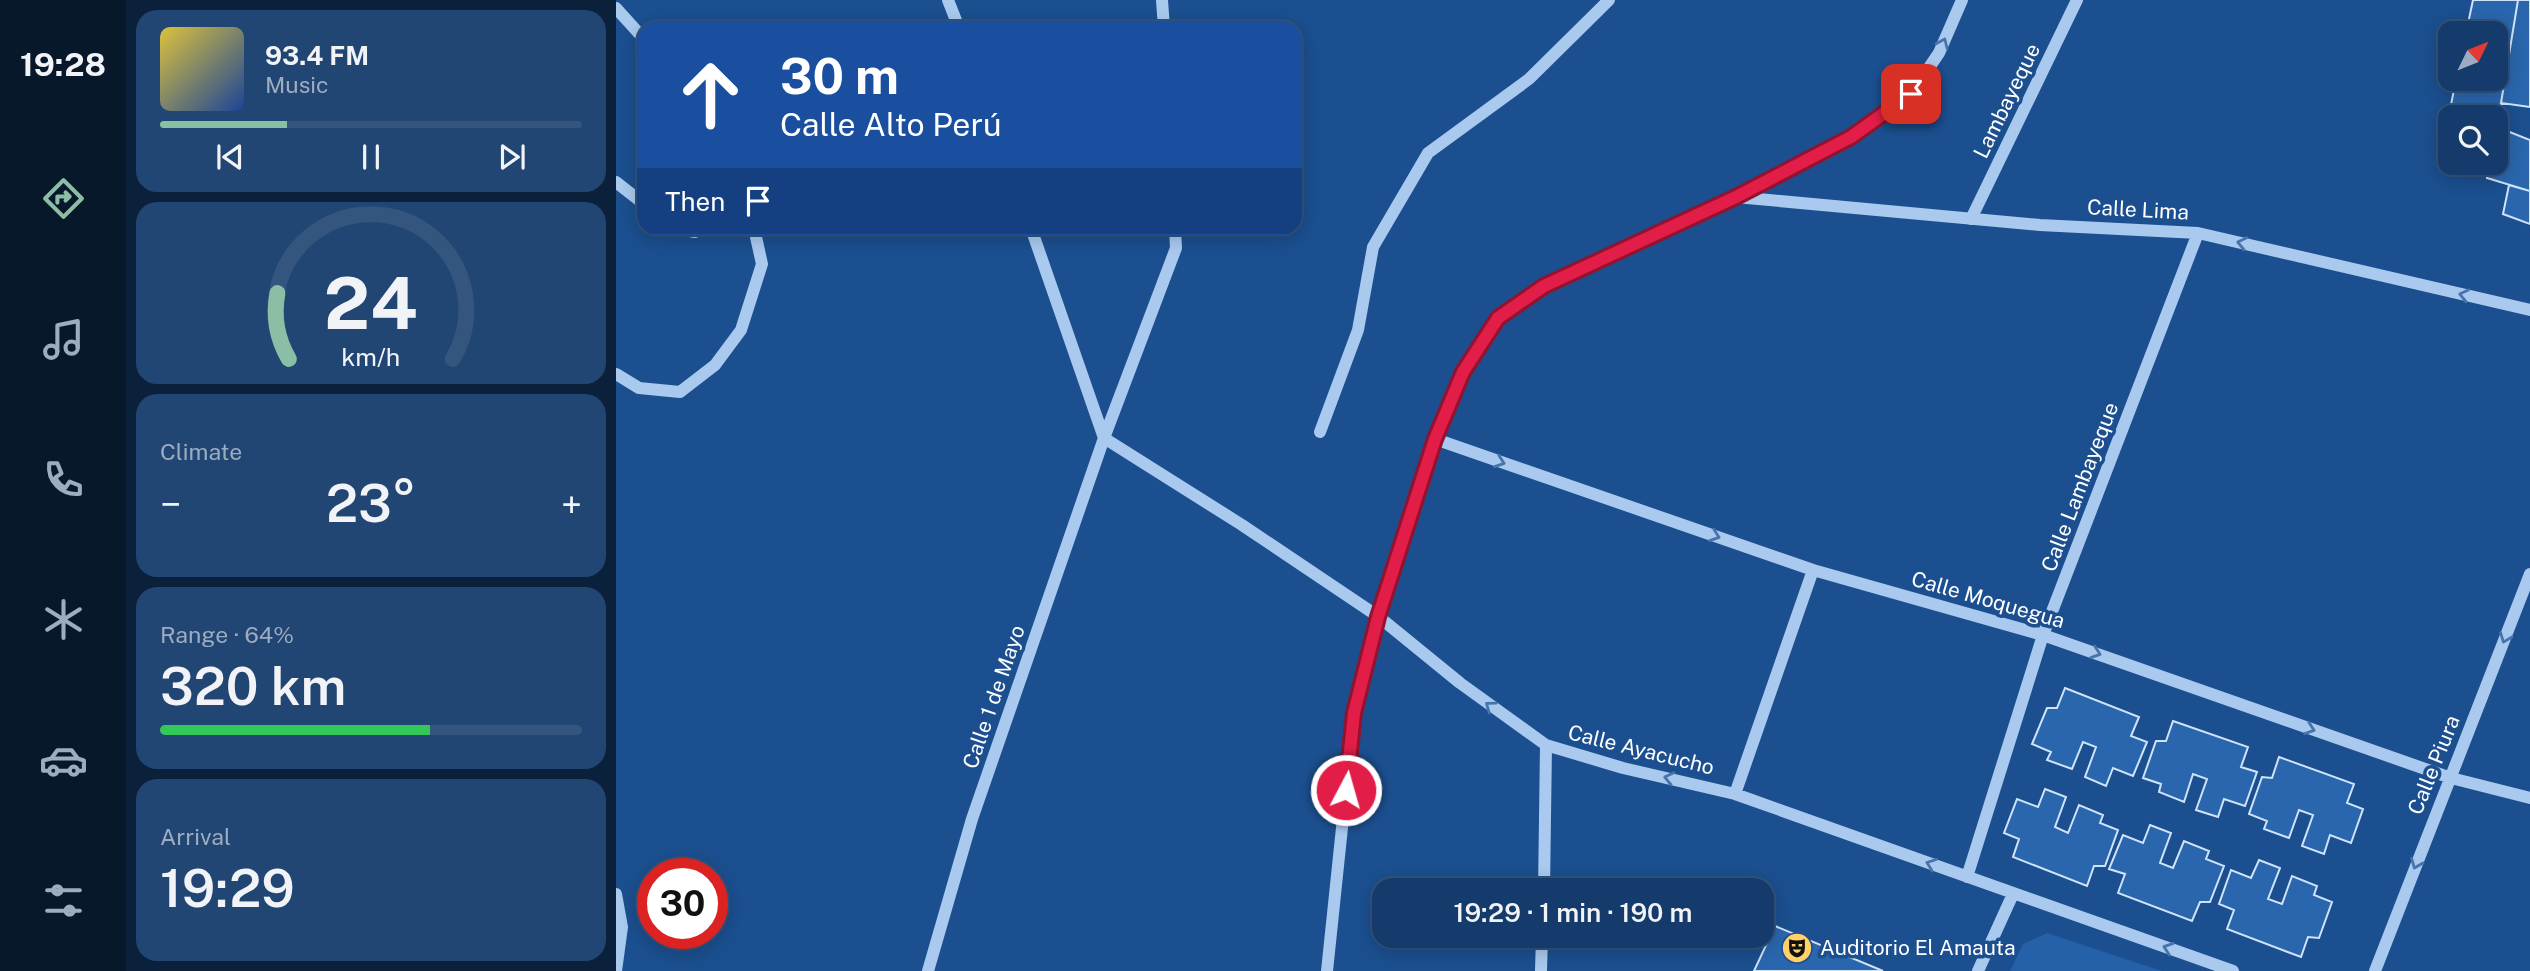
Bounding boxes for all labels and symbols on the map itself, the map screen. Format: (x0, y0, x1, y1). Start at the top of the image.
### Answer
north arrow (2438, 21, 2508, 91)
one-way arrow (1935, 38, 1949, 50)
street label: Lambayeque (1968, 39, 2045, 162)
pin (1881, 64, 1941, 124)
street label: Calle Lima (2086, 194, 2190, 225)
one-way arrow (2236, 237, 2248, 251)
one-way arrow (2458, 288, 2470, 303)
street label: Calle Lambayeque (2036, 399, 2123, 575)
one-way arrow (1493, 454, 1505, 468)
one-way arrow (1708, 528, 1720, 542)
street label: Calle Moquegua (1909, 566, 2068, 633)
street label: Calle 1 de Mayo (957, 622, 1030, 772)
one-way arrow (2500, 631, 2514, 643)
one-way arrow (2089, 645, 2101, 659)
one-way arrow (1485, 701, 1498, 714)
street label: Calle Piura (2402, 711, 2465, 818)
street label: Calle Ayacucho (1565, 719, 1717, 780)
one-way arrow (2304, 721, 2316, 735)
position arrow (1309, 753, 1383, 827)
one-way arrow (1663, 772, 1675, 787)
one-way arrow (2410, 857, 2424, 869)
speed limit sign: 30 (637, 858, 728, 949)
one-way arrow (1925, 858, 1938, 872)
theatre icon: Auditorio El Amauta (1780, 931, 1814, 965)
place label: Auditorio El Amauta (1820, 935, 2016, 960)
one-way arrow (2163, 943, 2175, 957)

